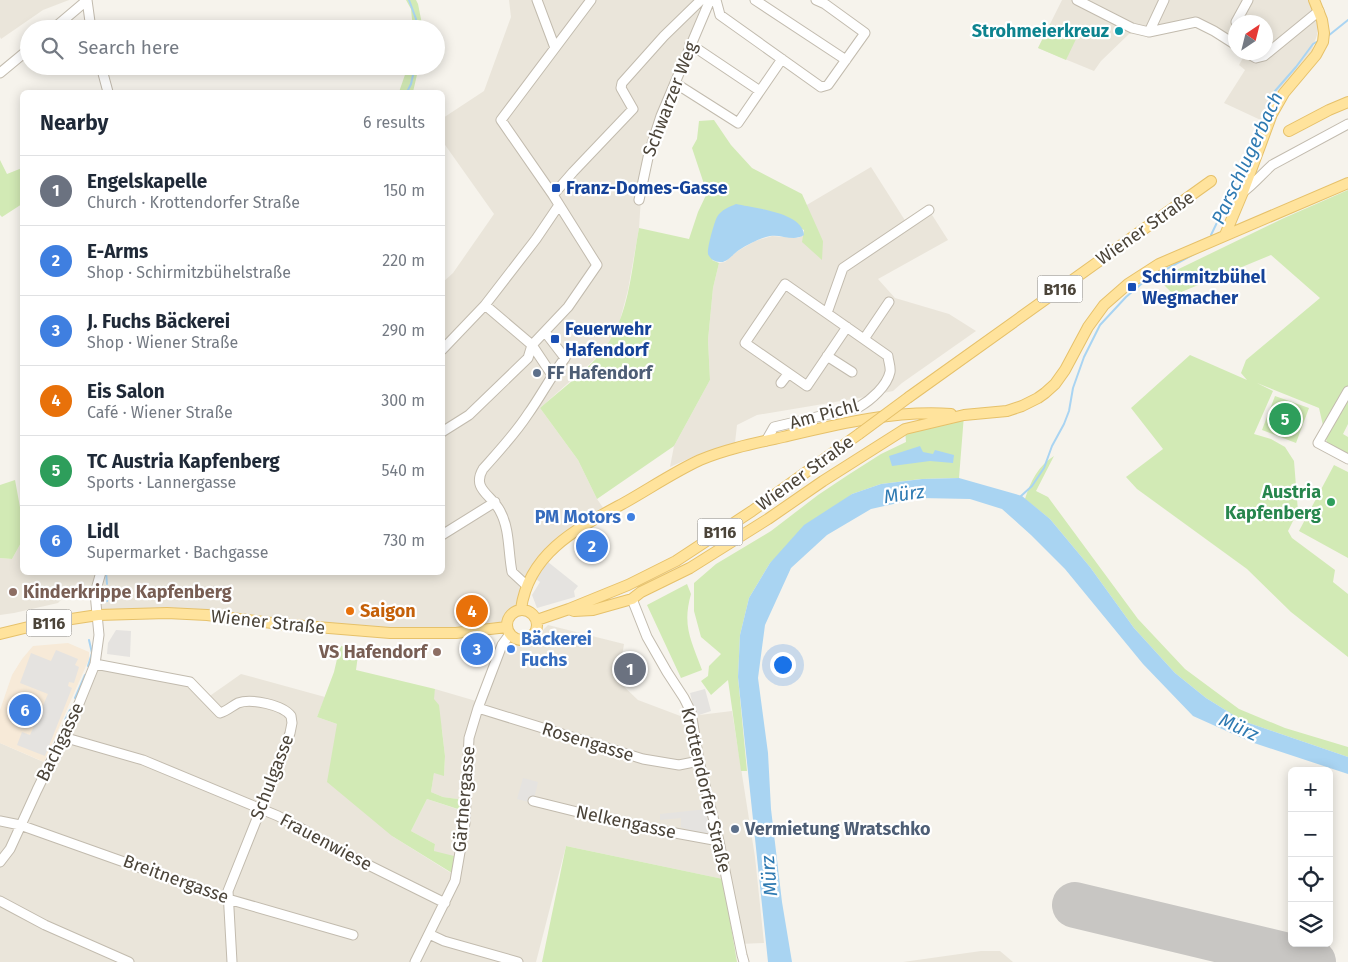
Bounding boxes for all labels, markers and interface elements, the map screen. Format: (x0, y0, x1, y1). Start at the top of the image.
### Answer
north arrow (1228, 15, 1273, 60)
search box (20, 20, 445, 75)
place label: Strohmeierkreuz (972, 20, 1109, 42)
marker: Strohmeierkreuz (1113, 25, 1125, 37)
icon: search (38, 34, 66, 62)
text: Search here (78, 36, 179, 59)
street label: Schwarzer Weg (638, 38, 702, 160)
water label: Parschlugerbach (1206, 88, 1288, 228)
text: Nearby (40, 110, 108, 136)
text: 6 results (363, 113, 425, 132)
text: Engelskapelle (87, 170, 207, 193)
place label: Franz-Domes-Gasse (566, 177, 728, 199)
text: 1 (52, 181, 60, 200)
text: 150 m (383, 181, 425, 200)
marker: Franz-Domes-Gasse (550, 182, 562, 194)
street label: Wiener Straße (1092, 186, 1198, 270)
text: Church · Krottendorfer Straße (87, 193, 300, 212)
text: E-Arms (87, 240, 148, 263)
text: 2 (52, 251, 60, 270)
text: 220 m (382, 251, 425, 270)
text: Shop · Schirmitzbühelstraße (87, 263, 291, 282)
place label: Schirmitzbühel Wegmacher (1142, 266, 1266, 309)
road number: B116 (1038, 276, 1082, 302)
marker: Schirmitzbühel Wegmacher (1126, 281, 1138, 293)
text: J. Fuchs Bäckerei (87, 310, 230, 333)
place label: Feuerwehr Hafendorf (565, 318, 652, 361)
text: 3 (52, 321, 60, 340)
text: 290 m (382, 321, 425, 340)
text: Shop · Wiener Straße (87, 333, 238, 352)
marker: Feuerwehr Hafendorf (549, 333, 561, 345)
place label: FF Hafendorf (547, 362, 654, 384)
marker: FF Hafendorf (531, 367, 543, 379)
text: Eis Salon (87, 380, 165, 403)
text: 4 (51, 391, 61, 410)
text: 300 m (381, 391, 425, 410)
street label: Am Pichl (787, 394, 861, 434)
pin: 5 (1269, 400, 1301, 438)
text: Café · Wiener Straße (87, 403, 233, 422)
street label: Wiener Straße (752, 430, 858, 516)
text: TC Austria Kapfenberg (87, 450, 280, 473)
text: 5 (52, 461, 60, 480)
text: 540 m (382, 461, 425, 480)
text: Sports · Lannergasse (87, 473, 236, 492)
water label: Mürz (882, 480, 927, 508)
place label: Austria Kapfenberg (1225, 481, 1321, 524)
marker: Austria Kapfenberg (1325, 496, 1337, 508)
place label: PM Motors (535, 506, 621, 528)
marker: PM Motors (625, 511, 637, 523)
road number: B116 (698, 518, 742, 546)
text: Lidl (87, 520, 119, 543)
pin: 2 (576, 527, 608, 565)
text: 6 (51, 531, 61, 550)
text: 730 m (383, 531, 425, 550)
text: Supermarket · Bachgasse (87, 543, 268, 562)
place label: Kinderkrippe Kapfenberg (23, 581, 232, 603)
marker: Kinderkrippe Kapfenberg (7, 586, 19, 598)
pin: 4 (456, 592, 488, 630)
place label: Saigon (360, 600, 416, 622)
street label: Wiener Straße (210, 605, 326, 639)
marker: Saigon (344, 605, 356, 617)
road number: B116 (27, 610, 72, 636)
place label: Bäckerei Fuchs (521, 628, 592, 671)
pin: 3 (461, 630, 493, 668)
place label: VS Hafendorf (318, 641, 429, 663)
marker: Bäckerei Fuchs (505, 643, 517, 655)
marker: VS Hafendorf (431, 646, 443, 658)
pin: 1 (614, 650, 646, 688)
your location (770, 652, 796, 678)
pin: 6 (9, 691, 41, 729)
street label: Bachgasse (31, 699, 89, 785)
street label: Krottendorfer Straße (676, 705, 736, 875)
water label: Mürz (1216, 708, 1263, 746)
street label: Rosengasse (539, 718, 637, 766)
street label: Schulgasse (246, 731, 298, 823)
street label: Gärtnergasse (448, 745, 480, 853)
map controls (1288, 767, 1333, 947)
button: + (1288, 767, 1333, 812)
street label: Nelkengasse (574, 801, 678, 843)
street label: Frauenwiese (276, 809, 376, 875)
button: − (1288, 812, 1333, 857)
place label: Vermietung Wratschko (744, 818, 930, 840)
marker: Vermietung Wratschko (729, 823, 741, 835)
street label: Breitnergasse (120, 850, 232, 908)
water label: Mürz (756, 854, 782, 897)
button: locate (1288, 857, 1333, 902)
button: layers (1288, 902, 1333, 947)

